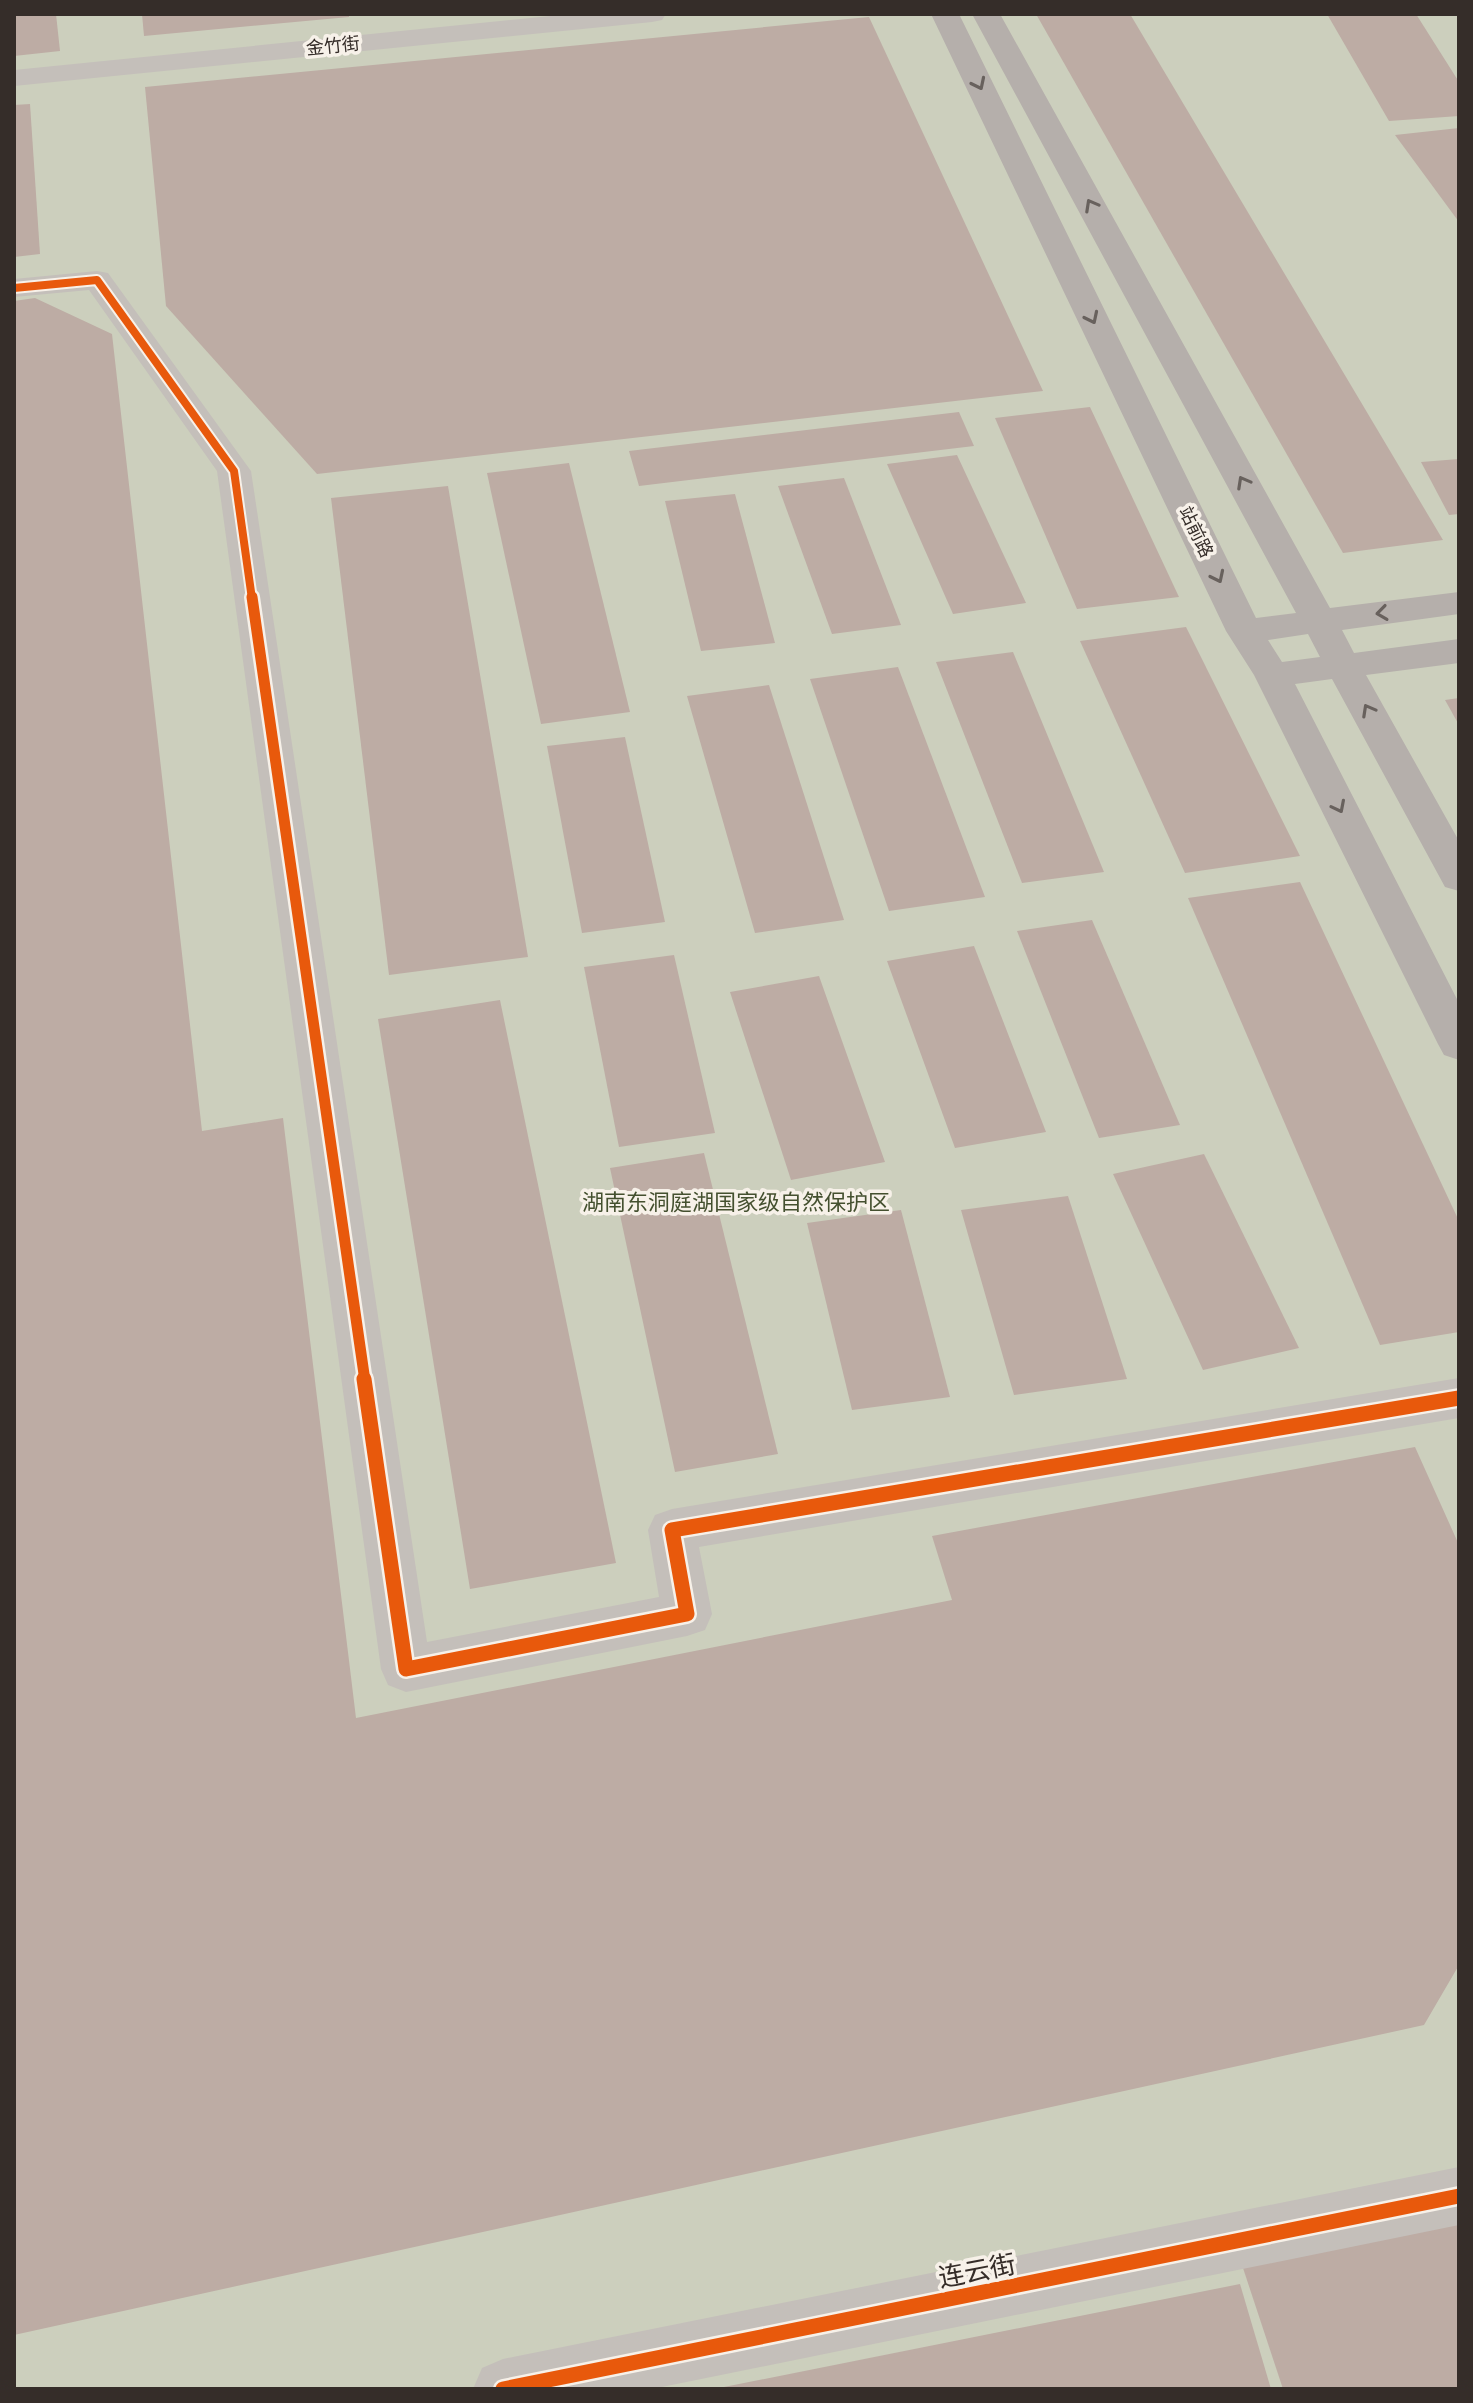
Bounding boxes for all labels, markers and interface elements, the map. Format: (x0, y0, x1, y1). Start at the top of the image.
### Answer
street label: 金竹街 (305, 32, 361, 59)
one-way arrow (969, 76, 985, 91)
one-way arrow (1085, 199, 1100, 214)
one-way arrow (1082, 310, 1098, 325)
one-way arrow (1237, 476, 1252, 491)
street label: 站前路 (1175, 503, 1218, 561)
one-way arrow (1208, 569, 1223, 584)
one-way arrow (1375, 604, 1389, 621)
one-way arrow (1362, 704, 1378, 719)
one-way arrow (1329, 799, 1344, 814)
park label: 湖南东洞庭湖国家级自然保护区 (582, 1190, 890, 1215)
street label: 连云街 (936, 2249, 1018, 2293)

